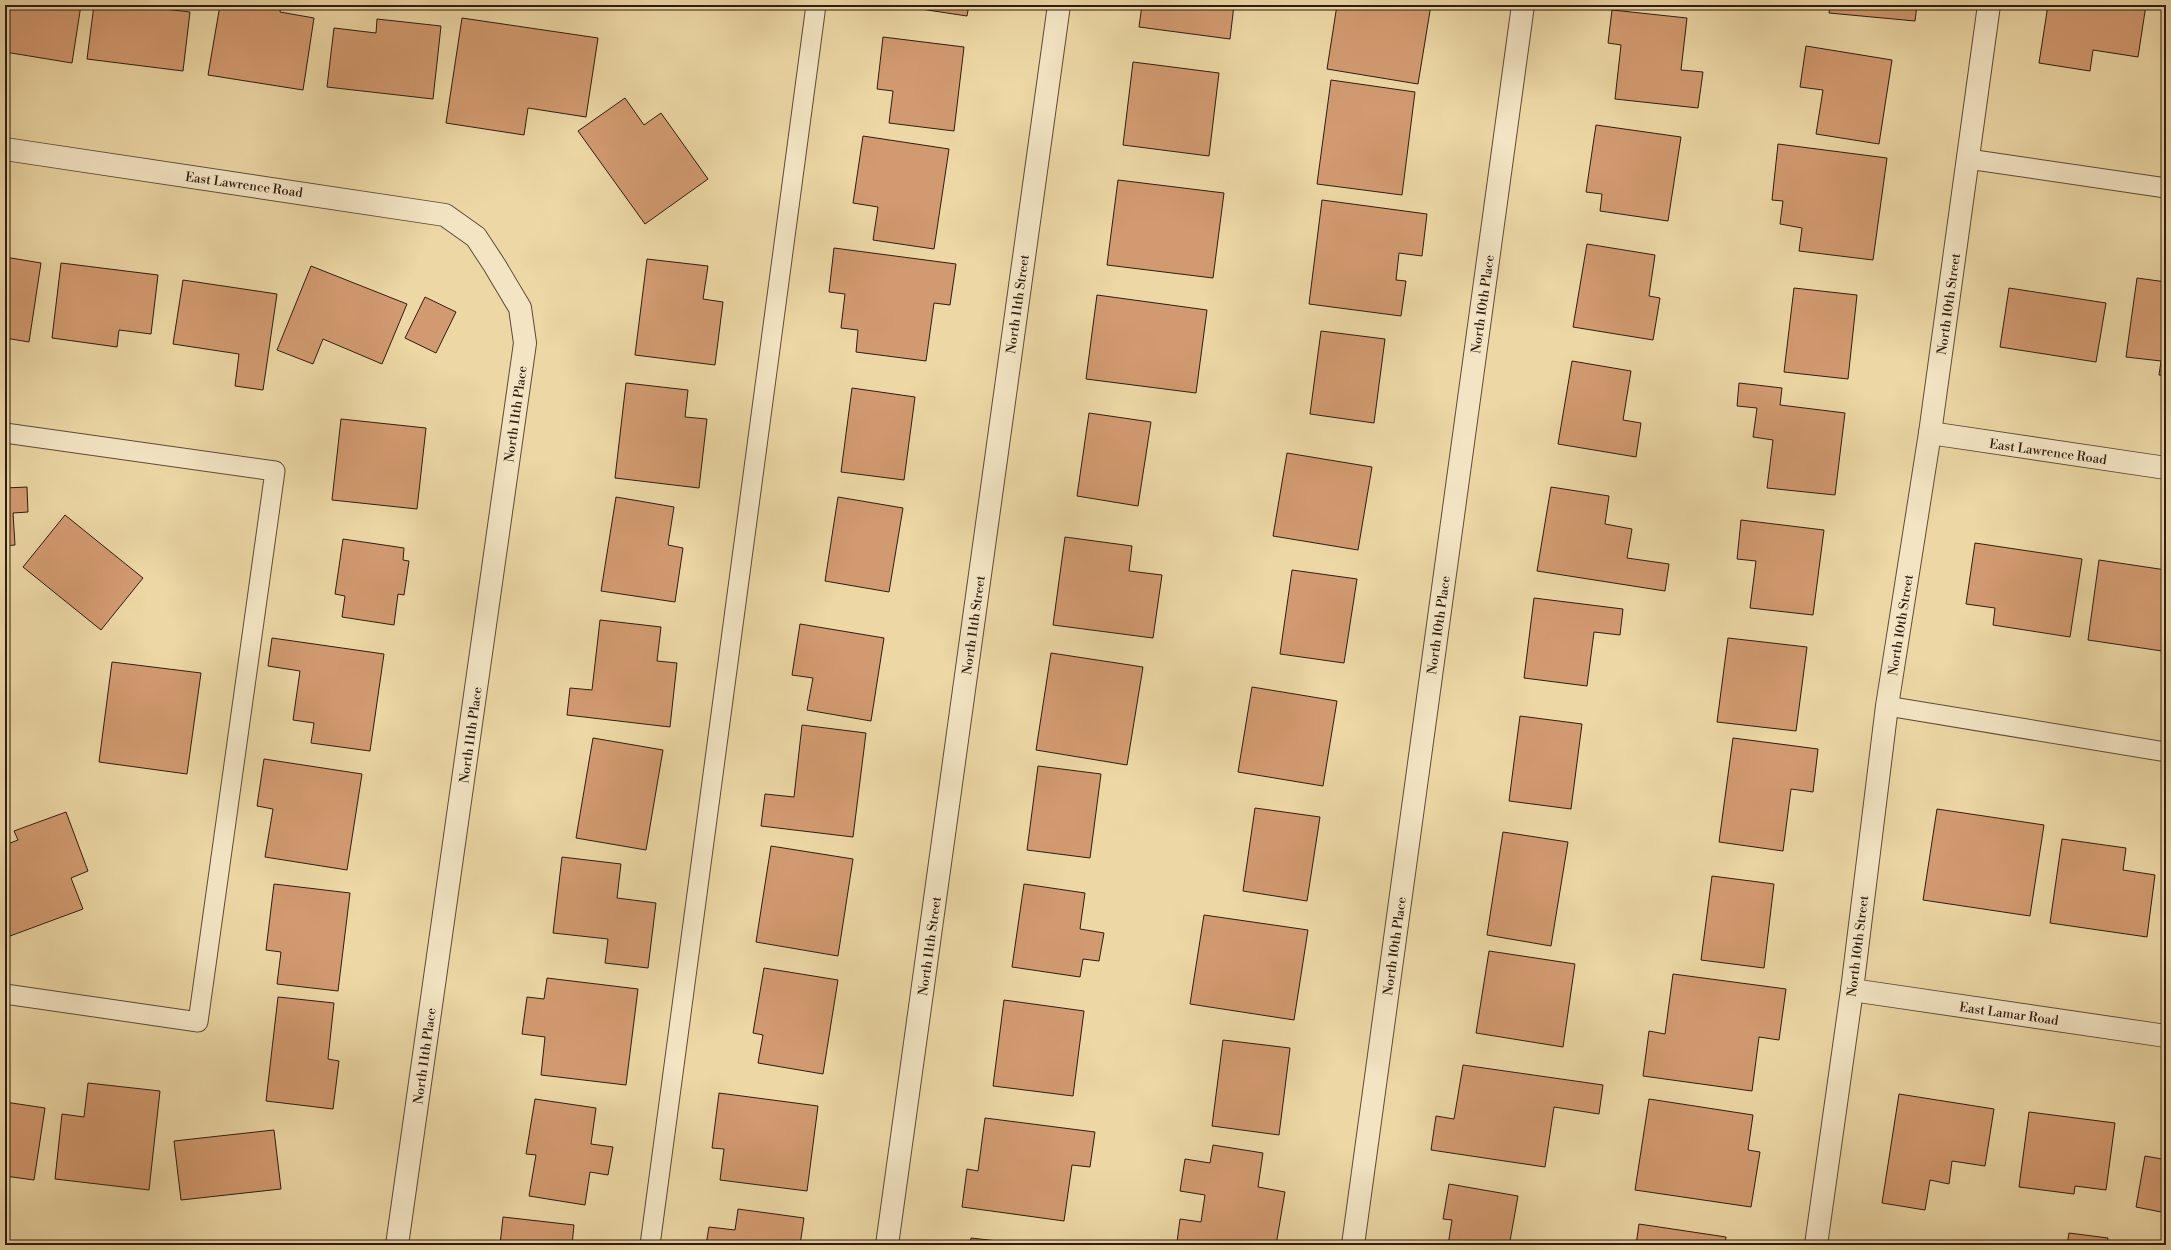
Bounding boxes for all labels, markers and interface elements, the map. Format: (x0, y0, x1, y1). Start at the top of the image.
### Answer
street label: East Lawrence Road (184, 169, 304, 201)
street label: North 10th Street (1934, 252, 1964, 356)
street label: North 11th Street (1003, 253, 1033, 355)
street label: North 10th Place (1468, 253, 1498, 354)
street label: North 11th Place (501, 364, 531, 463)
street label: East Lawrence Road (1988, 436, 2108, 468)
street label: North 10th Street (1885, 573, 1917, 677)
street label: North 11th Street (959, 574, 989, 676)
street label: North 10th Place (1424, 574, 1454, 675)
street label: North 11th Place (456, 685, 486, 784)
street label: North 10th Street (1844, 894, 1872, 998)
street label: North 11th Street (915, 895, 945, 997)
street label: North 10th Place (1380, 895, 1410, 996)
street label: East Lamar Road (1958, 999, 2060, 1029)
street label: North 11th Place (410, 1006, 440, 1105)

